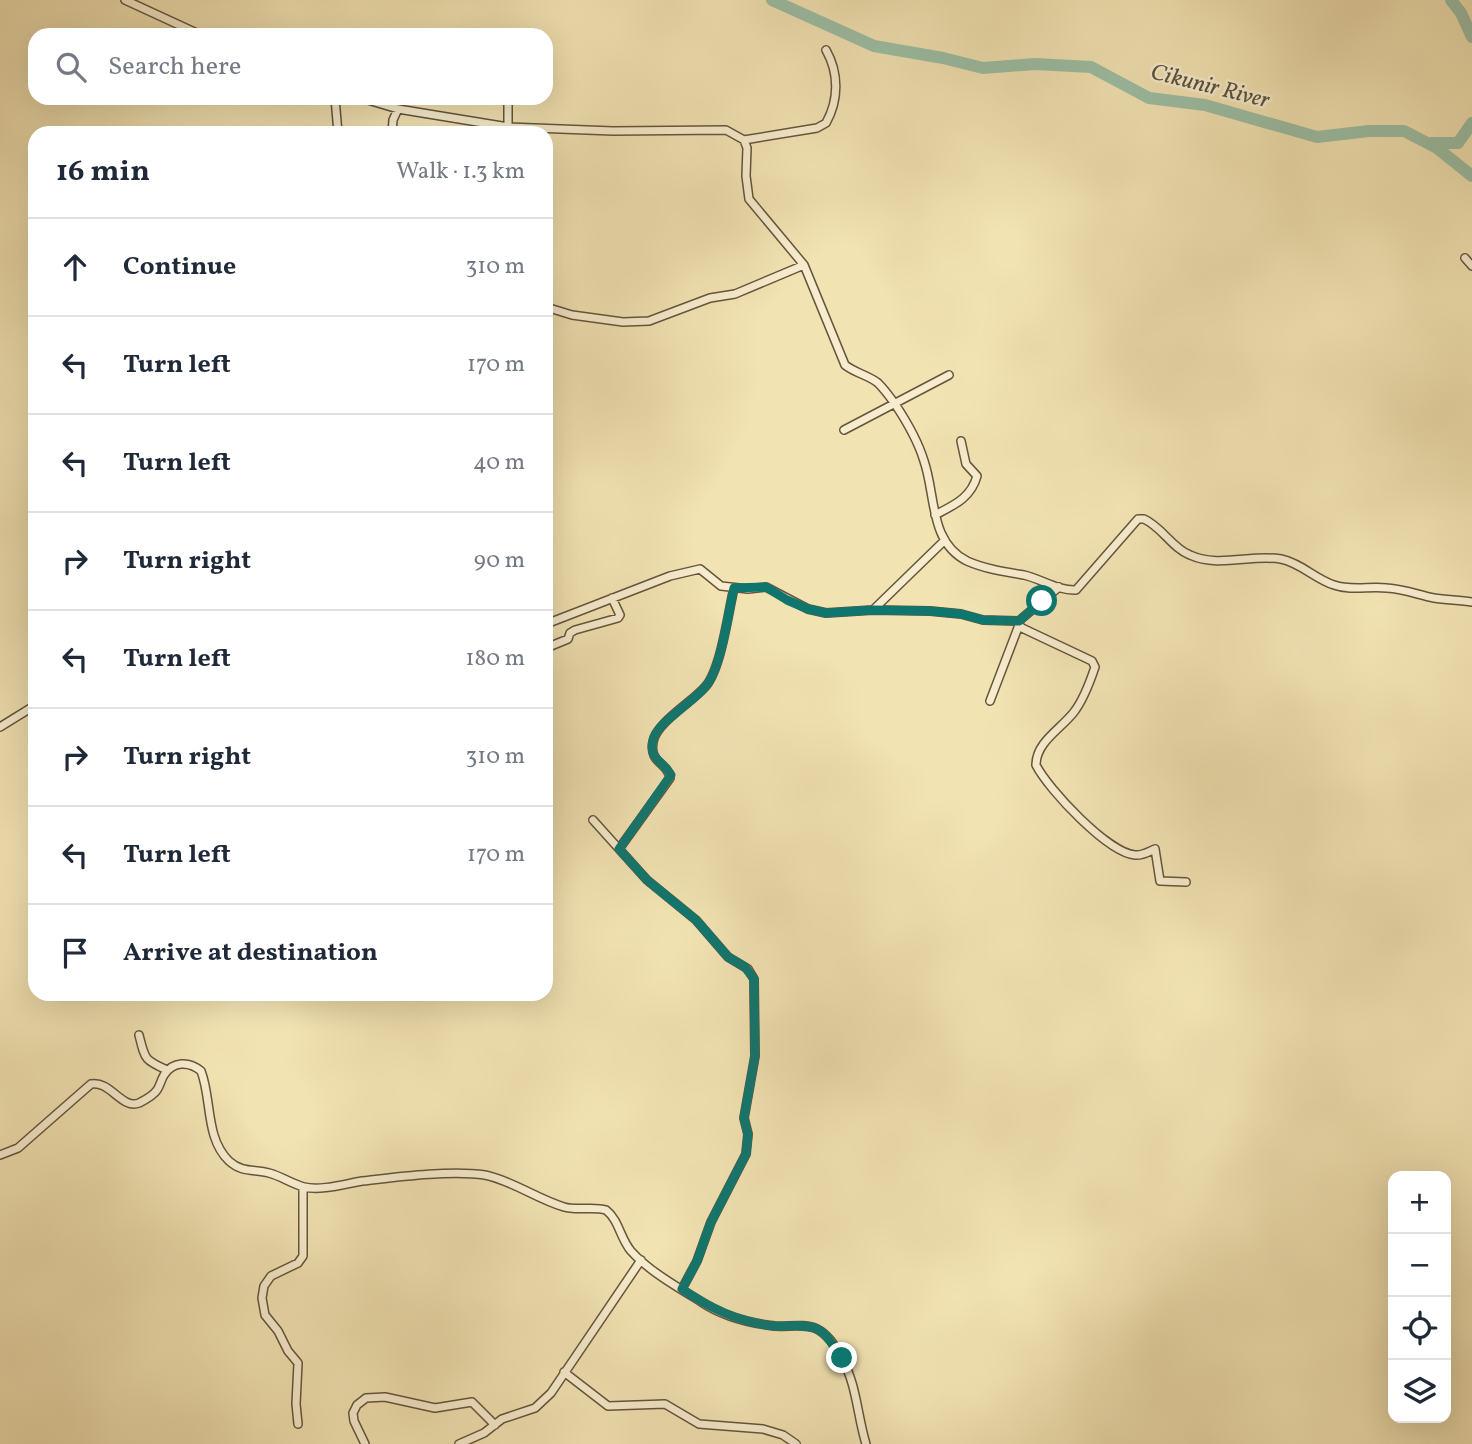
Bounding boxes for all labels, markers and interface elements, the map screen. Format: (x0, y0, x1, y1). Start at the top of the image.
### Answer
search box (28, 28, 553, 105)
icon: search (52, 48, 90, 86)
text: Search here (108, 49, 241, 85)
water label: Cikunir River (1147, 57, 1273, 117)
text: 16 min (56, 151, 150, 193)
text: Walk · 1.3 km (396, 156, 525, 188)
icon: ahead (56, 248, 94, 286)
text: Continue (123, 249, 236, 285)
text: 310 m (465, 251, 525, 283)
icon: left (56, 346, 94, 384)
text: Turn left (123, 347, 231, 383)
text: 170 m (467, 349, 525, 381)
icon: left (56, 444, 94, 482)
text: Turn left (123, 445, 231, 481)
text: 40 m (473, 447, 525, 479)
icon: right (56, 542, 94, 580)
text: Turn right (123, 543, 251, 579)
text: 90 m (474, 545, 525, 577)
route start (1026, 585, 1057, 616)
icon: left (56, 640, 94, 678)
text: Turn left (123, 641, 231, 677)
text: 180 m (466, 643, 525, 675)
icon: right (56, 738, 94, 776)
text: Turn right (123, 739, 251, 775)
text: 310 m (465, 741, 525, 773)
icon: left (56, 836, 94, 874)
text: Turn left (123, 837, 231, 873)
text: 170 m (467, 839, 525, 871)
icon: arrive (56, 934, 94, 972)
text: Arrive at destination (123, 935, 378, 971)
map controls (1388, 1171, 1451, 1423)
button: + (1388, 1171, 1451, 1234)
button: − (1388, 1234, 1451, 1297)
button: locate (1388, 1297, 1451, 1360)
route end (826, 1342, 857, 1373)
button: layers (1388, 1360, 1451, 1423)

